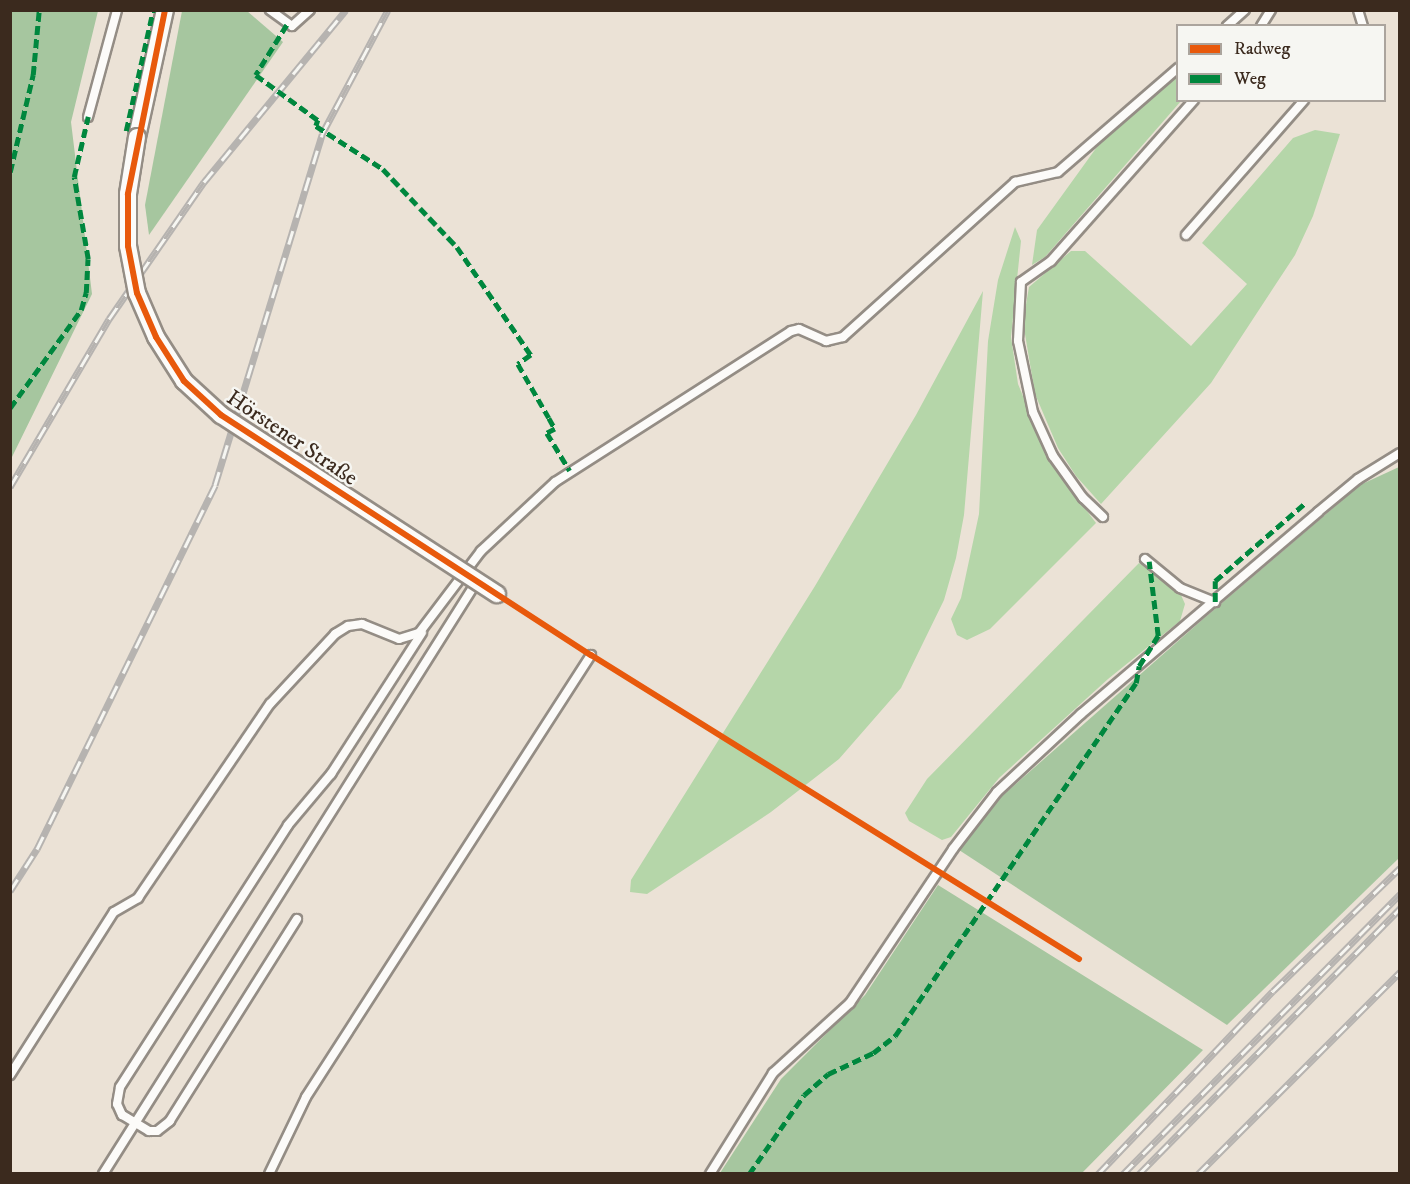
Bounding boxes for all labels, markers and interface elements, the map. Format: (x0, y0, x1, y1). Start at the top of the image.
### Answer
legend (1176, 24, 1386, 102)
text: Radweg (1234, 38, 1290, 60)
text: Weg (1234, 68, 1266, 90)
street label: Hörstener Straße (221, 384, 363, 492)

